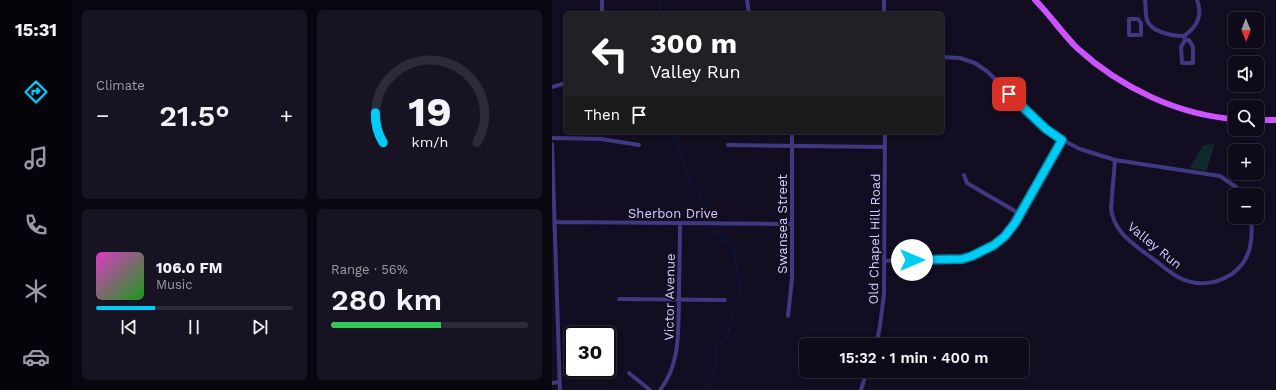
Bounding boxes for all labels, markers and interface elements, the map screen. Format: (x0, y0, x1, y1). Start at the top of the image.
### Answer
north arrow (1228, 12, 1264, 48)
map controls (1228, 12, 1264, 224)
text: 15:31 (15, 19, 57, 40)
text: 300 m (650, 27, 737, 60)
icon: left (584, 28, 636, 80)
button: sound (1228, 56, 1264, 92)
text: Valley Run (650, 61, 741, 82)
pin (992, 77, 1026, 111)
icon: directions (22, 78, 50, 106)
text: Climate (96, 78, 145, 93)
icon: arrive (998, 83, 1020, 105)
text: 19 (408, 86, 451, 135)
text: 21.5° (159, 98, 230, 133)
button: search (1228, 100, 1264, 136)
text: − (96, 103, 109, 128)
text: + (280, 103, 293, 128)
icon: arrive (628, 104, 650, 126)
text: Then (584, 106, 620, 124)
text: km/h (411, 133, 448, 149)
icon: music (22, 144, 50, 172)
button: + (1228, 144, 1264, 180)
street label: Old Chapel Hill Road (866, 173, 883, 305)
street label: Swansea Street (775, 174, 790, 274)
button: − (1228, 188, 1264, 224)
street label: Sherbon Drive (628, 206, 718, 221)
icon: phone (22, 211, 50, 239)
street label: Valley Run (1124, 219, 1185, 272)
position arrow (891, 239, 933, 281)
street label: Victor Avenue (661, 253, 678, 341)
text: 106.0 FM (156, 259, 222, 277)
text: Range · 56% (331, 262, 408, 277)
icon: climate (22, 277, 50, 305)
text: Music (156, 277, 193, 292)
text: 280 km (331, 282, 442, 317)
icon: previous (118, 316, 140, 338)
icon: pause (183, 316, 205, 338)
icon: next (249, 316, 271, 338)
speed limit sign: 30 (564, 326, 616, 378)
icon: car (22, 343, 50, 371)
text: 15:32 · 1 min · 400 m (840, 349, 988, 367)

